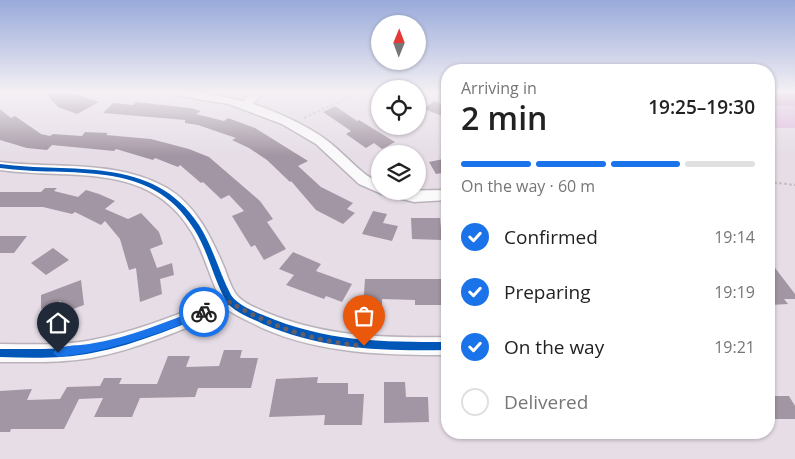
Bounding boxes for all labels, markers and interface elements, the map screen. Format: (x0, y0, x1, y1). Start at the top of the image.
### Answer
north arrow (371, 15, 426, 70)
map controls (371, 15, 426, 200)
text: Arriving in (461, 77, 537, 99)
button: locate (371, 80, 426, 135)
text: 19:25–19:30 (648, 94, 755, 120)
text: 2 min (461, 96, 547, 139)
button: layers (371, 145, 426, 200)
text: On the way · 60 m (461, 175, 595, 197)
icon: check (461, 223, 489, 251)
text: Confirmed (504, 224, 598, 250)
text: 19:14 (714, 226, 755, 248)
icon: check (461, 278, 489, 306)
text: Preparing (504, 279, 591, 305)
text: 19:19 (714, 281, 755, 303)
courier (179, 287, 229, 337)
pin (343, 295, 385, 346)
icon: bike (190, 298, 218, 326)
pin (37, 302, 79, 353)
icon: bag (350, 302, 378, 330)
icon: home (44, 309, 72, 337)
icon: check (461, 333, 489, 361)
text: On the way (504, 334, 604, 360)
text: 19:21 (714, 336, 755, 358)
text: Delivered (504, 389, 588, 415)

